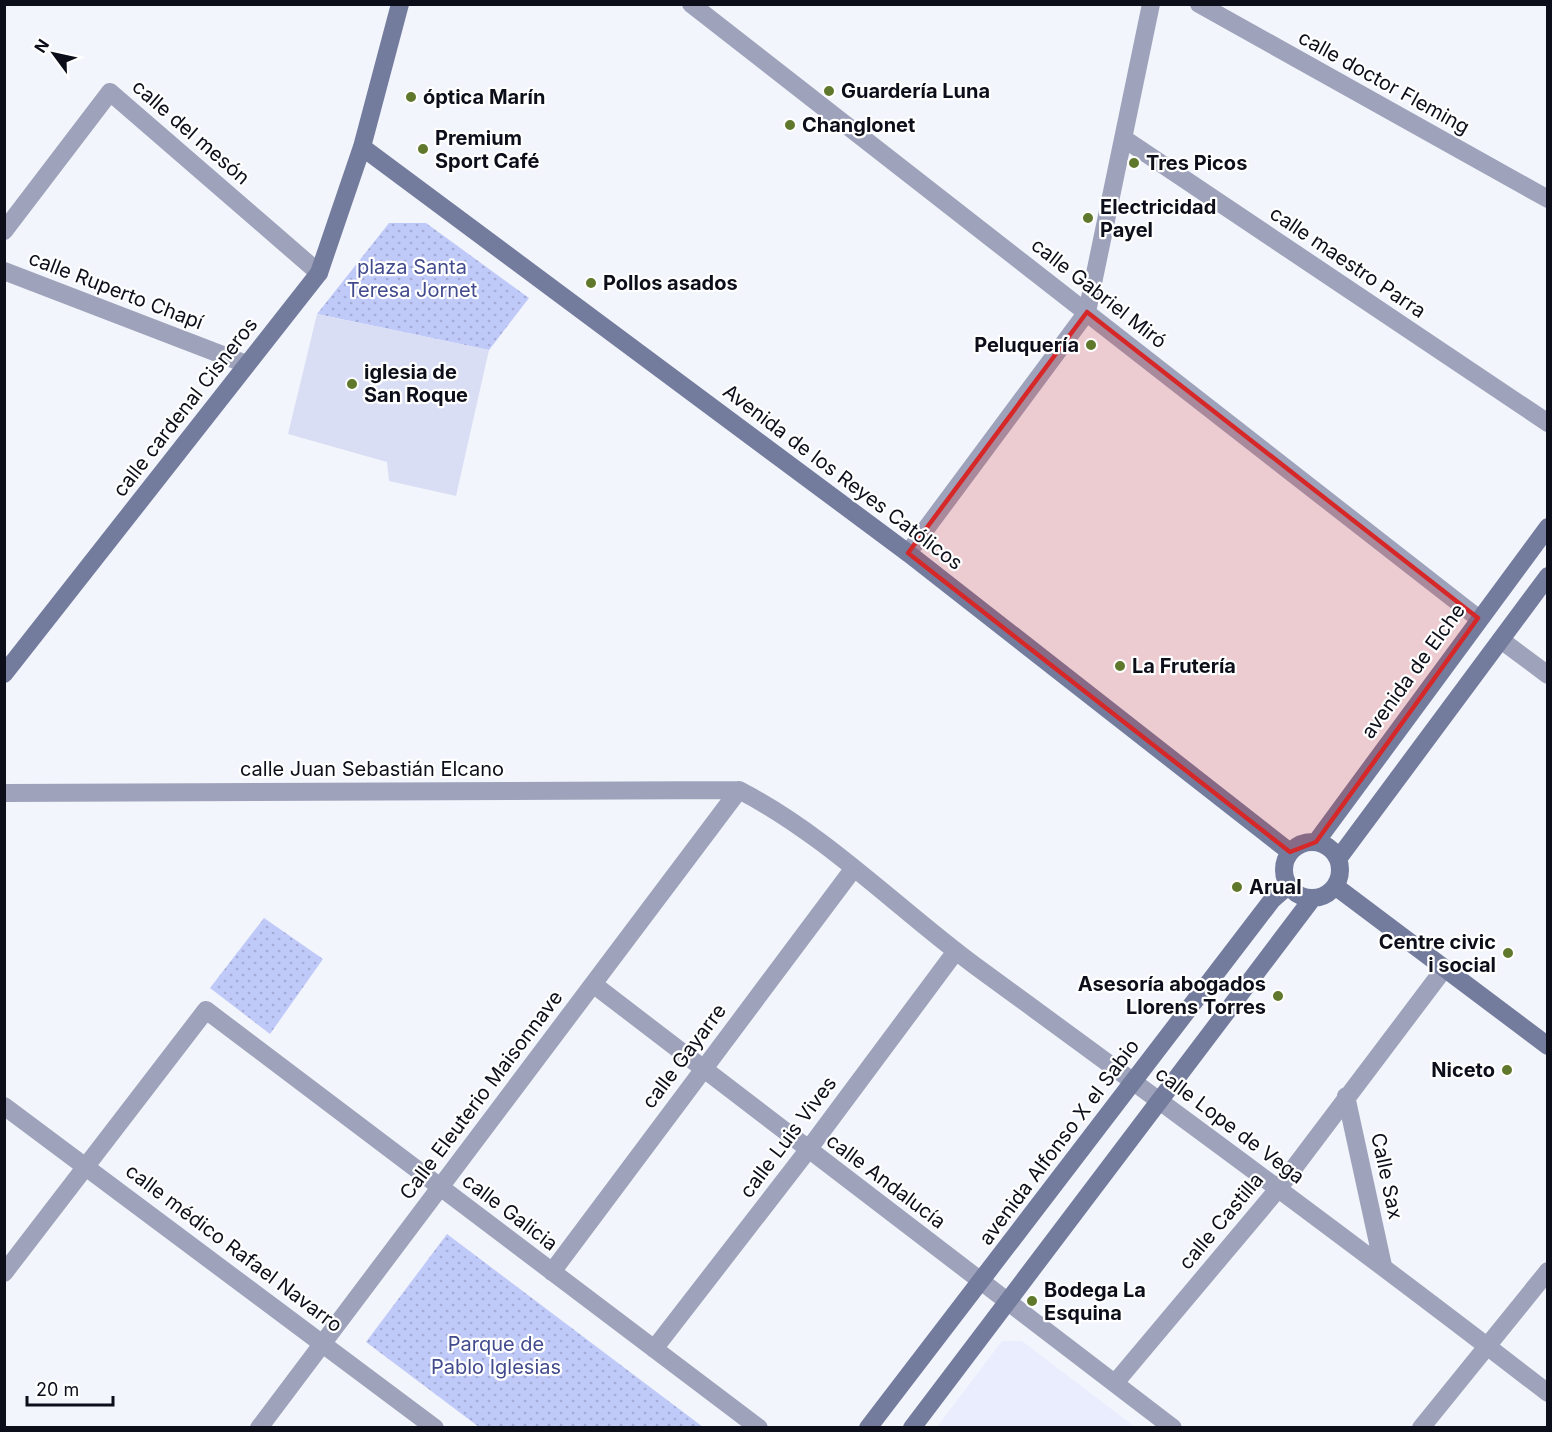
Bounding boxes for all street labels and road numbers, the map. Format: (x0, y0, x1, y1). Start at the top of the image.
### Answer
street label: calle doctor Fleming (1294, 25, 1474, 139)
street label: calle del mesón (127, 74, 255, 190)
street label: calle maestro Parra (1266, 201, 1430, 323)
street label: calle Gabriel Miró (1027, 233, 1171, 353)
street label: calle Ruperto Chapí (25, 246, 207, 334)
street label: calle cardenal Cisneros (108, 313, 262, 501)
street label: Avenida de los Reyes Católicos (719, 379, 967, 575)
street label: avenida de Elche (1356, 599, 1470, 743)
street label: calle Juan Sebastián Elcano (240, 757, 504, 781)
street label: Calle Eleuterio Maisonnave (395, 986, 567, 1204)
street label: calle Gayarre (637, 999, 731, 1113)
street label: avenida Alfonso X el Sabio (974, 1034, 1144, 1250)
street label: calle Lope de Vega (1151, 1061, 1309, 1189)
street label: calle Luis Vives (735, 1072, 841, 1202)
street label: calle Andalucía (822, 1128, 950, 1234)
street label: Calle Sax (1366, 1131, 1408, 1222)
street label: calle médico Rafael Navarro (121, 1159, 347, 1337)
street label: calle Galicia (458, 1168, 562, 1256)
street label: calle Castilla (1174, 1168, 1268, 1274)

